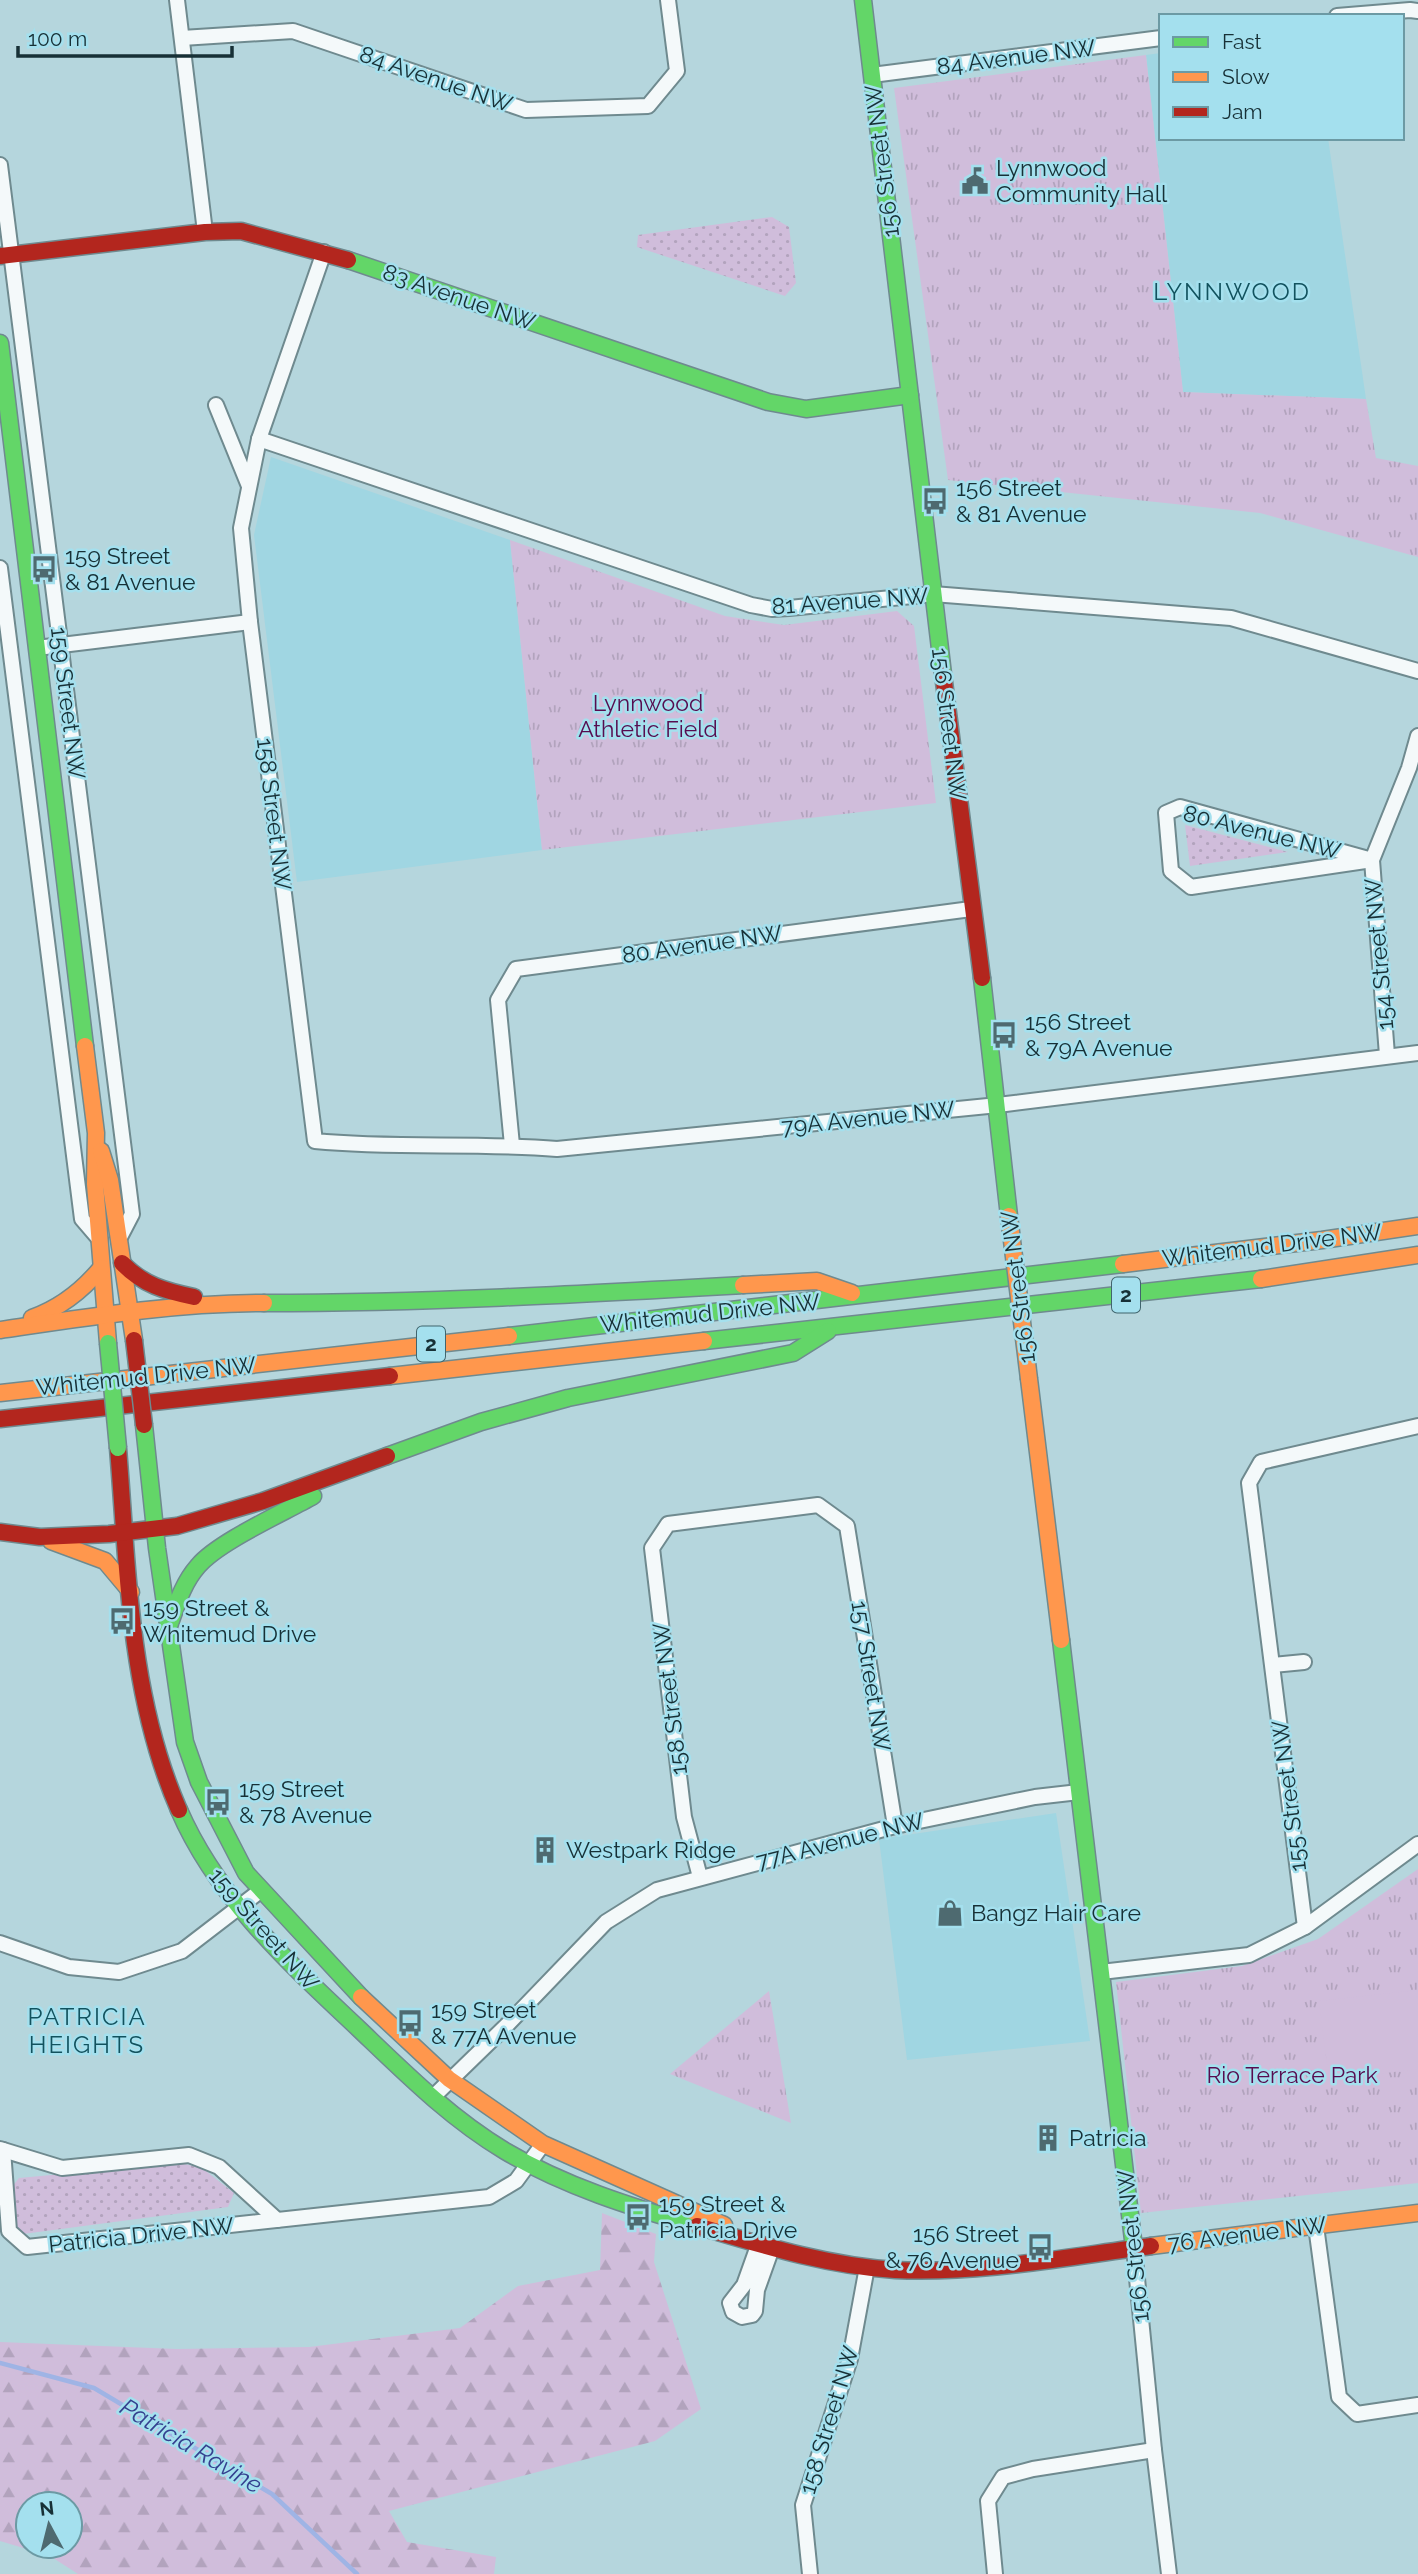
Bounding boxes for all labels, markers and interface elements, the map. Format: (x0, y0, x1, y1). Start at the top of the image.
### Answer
scale bar (18, 14, 231, 58)
legend (1159, 14, 1404, 140)
text: 100 m (28, 26, 87, 51)
text: Fast (1222, 29, 1262, 54)
street label: 84 Avenue NW (935, 33, 1097, 80)
street label: 84 Avenue NW (356, 40, 516, 117)
text: Slow (1222, 64, 1270, 89)
street label: 156 Street NW (859, 83, 904, 239)
text: Jam (1222, 99, 1263, 124)
place label: Lynnwood Community Hall (996, 154, 1168, 207)
public building icon: Lynnwood Community Hall (960, 166, 990, 196)
street label: 83 Avenue NW (379, 258, 539, 335)
district label: LYNNWOOD (1153, 277, 1311, 306)
place label: 156 Street & 81 Avenue (956, 474, 1087, 527)
bus stop icon: 156 Street & 81 Avenue (920, 486, 950, 516)
place label: 159 Street & 81 Avenue (65, 542, 196, 595)
bus stop icon: 159 Street & 81 Avenue (29, 554, 59, 584)
street label: 81 Avenue NW (771, 582, 929, 619)
street label: 159 Street NW (46, 625, 91, 781)
street label: 156 Street NW (927, 646, 972, 802)
park label: Lynnwood Athletic Field (578, 689, 718, 742)
street label: 158 Street NW (252, 736, 297, 892)
street label: 80 Avenue NW (1181, 799, 1344, 864)
street label: 154 Street NW (1358, 877, 1399, 1031)
street label: 80 Avenue NW (620, 919, 784, 968)
place label: 156 Street & 79A Avenue (1025, 1008, 1173, 1061)
bus stop icon: 156 Street & 79A Avenue (989, 1020, 1019, 1050)
street label: 79A Avenue NW (780, 1095, 956, 1140)
street label: 156 Street NW (995, 1209, 1040, 1365)
street label: Whitemud Drive NW (1161, 1218, 1383, 1271)
road number: 2 (1112, 1278, 1140, 1312)
street label: Whitemud Drive NW (599, 1288, 821, 1337)
road number: 2 (417, 1326, 445, 1362)
street label: Whitemud Drive NW (35, 1351, 257, 1400)
place label: 159 Street & Whitemud Drive (143, 1594, 316, 1647)
street label: 157 Street NW (846, 1599, 897, 1753)
bus stop icon: 159 Street & Whitemud Drive (107, 1606, 137, 1636)
street label: 158 Street NW (647, 1621, 692, 1777)
street label: 155 Street NW (1266, 1719, 1311, 1873)
place label: 159 Street & 78 Avenue (239, 1775, 372, 1828)
bus stop icon: 159 Street & 78 Avenue (203, 1787, 233, 1817)
street label: 77A Avenue NW (753, 1807, 927, 1874)
building icon: Westpark Ridge (530, 1835, 560, 1865)
place label: Westpark Ridge (566, 1836, 736, 1863)
street label: 159 Street NW (204, 1862, 325, 1995)
shop icon: Bangz Hair Care (935, 1898, 965, 1928)
place label: Bangz Hair Care (971, 1899, 1141, 1926)
place label: 159 Street & 77A Avenue (431, 1996, 576, 2049)
district label: PATRICIA HEIGHTS (27, 2002, 147, 2059)
bus stop icon: 159 Street & 77A Avenue (395, 2008, 425, 2038)
park label: Rio Terrace Park (1206, 2061, 1378, 2088)
building icon: Patricia (1033, 2123, 1063, 2153)
place label: Patricia (1069, 2124, 1147, 2151)
street label: 156 Street NW (1111, 2168, 1154, 2324)
place label: 159 Street & Patricia Drive (659, 2190, 797, 2243)
bus stop icon: 159 Street & Patricia Drive (623, 2202, 653, 2232)
street label: 76 Avenue NW (1166, 2210, 1328, 2257)
street label: Patricia Drive NW (47, 2211, 235, 2258)
place label: 156 Street & 76 Avenue (886, 2220, 1019, 2273)
bus stop icon: 156 Street & 76 Avenue (1025, 2232, 1055, 2262)
street label: 158 Street NW (793, 2343, 864, 2497)
water label: Patricia Ravine (115, 2392, 267, 2499)
north arrow (14, 2490, 84, 2560)
text: N (38, 2496, 55, 2520)

